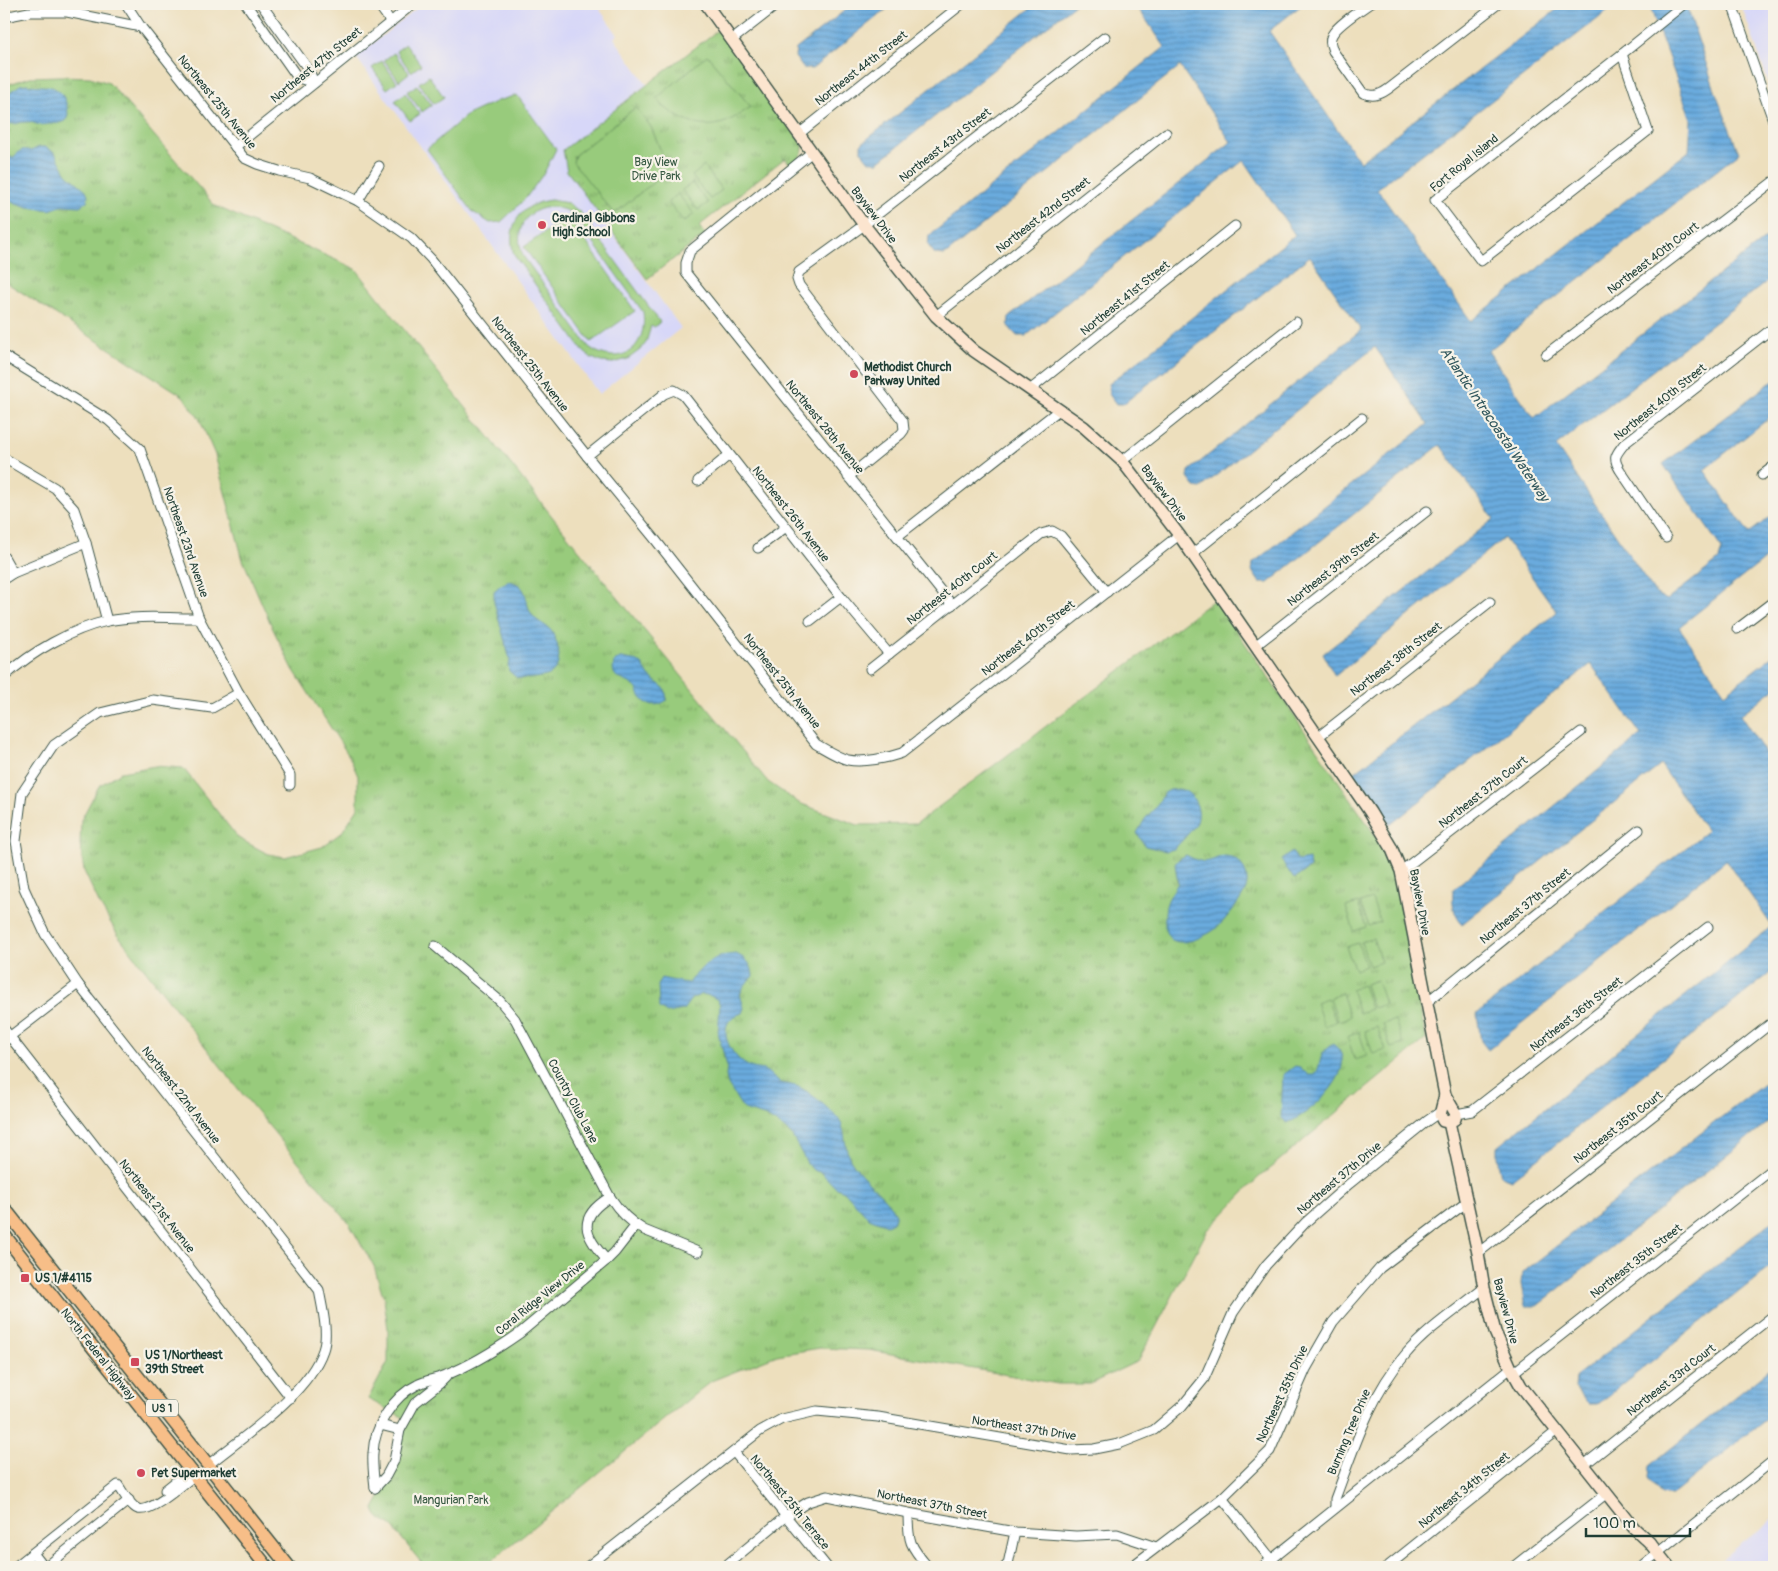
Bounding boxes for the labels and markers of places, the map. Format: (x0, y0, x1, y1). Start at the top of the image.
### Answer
place label: Cardinal Gibbons High School (552, 211, 636, 240)
marker: Cardinal Gibbons High School (536, 219, 548, 231)
place label: Methodist Church Parkway United (864, 360, 952, 389)
marker: Methodist Church Parkway United (848, 368, 860, 380)
place label: US 1/#4115 (35, 1271, 92, 1286)
marker: US 1/#4115 (19, 1272, 31, 1284)
place label: US 1/Northeast 39th Street (145, 1348, 224, 1377)
marker: US 1/Northeast 39th Street (129, 1356, 141, 1368)
place label: Pet Supermarket (151, 1466, 237, 1481)
marker: Pet Supermarket (135, 1467, 147, 1479)

